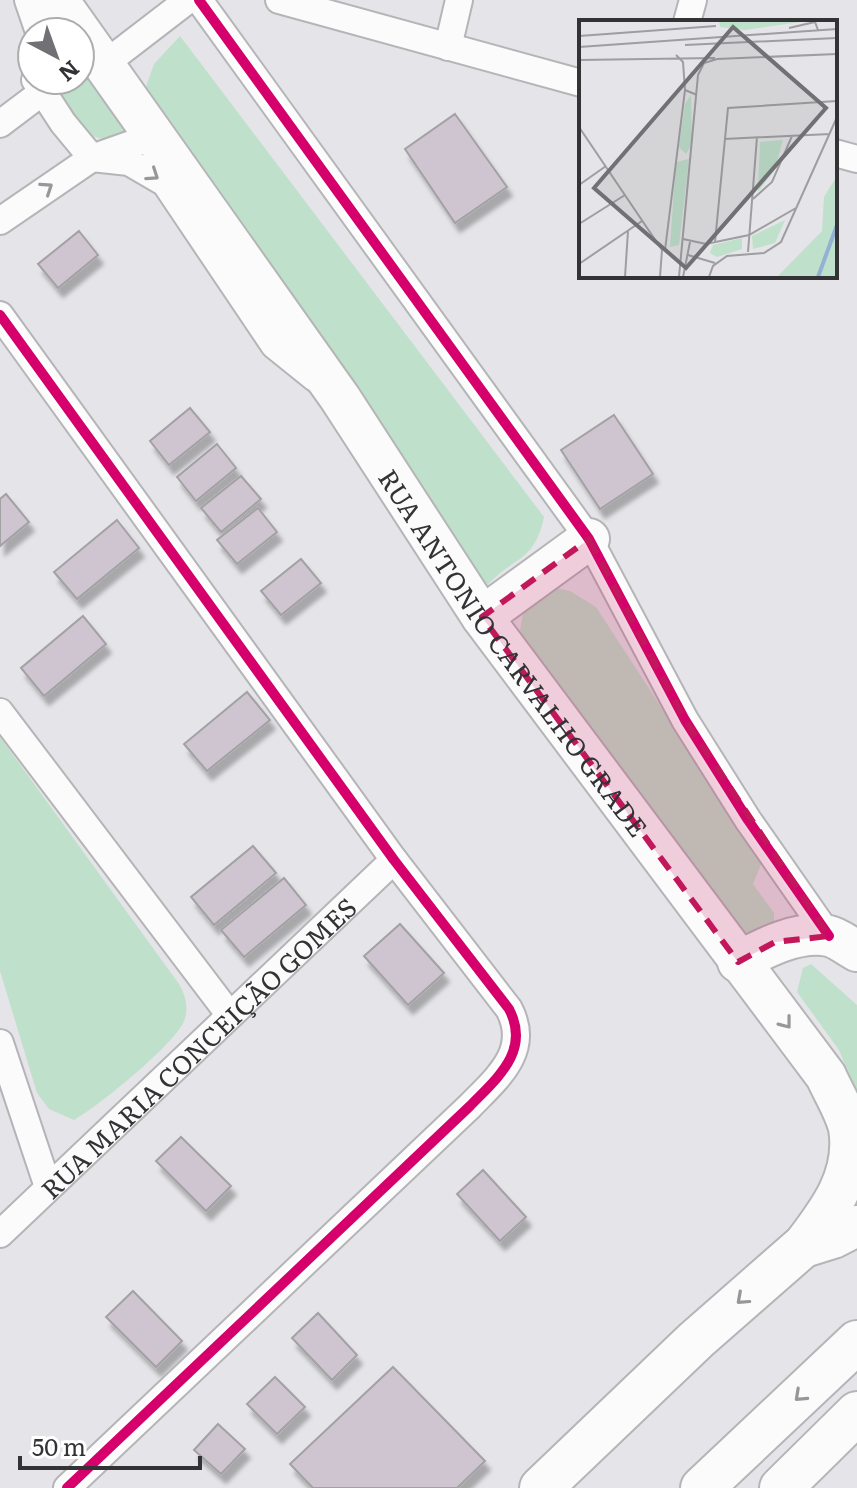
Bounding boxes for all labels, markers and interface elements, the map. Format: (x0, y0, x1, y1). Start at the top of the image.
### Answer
north arrow (16, 16, 96, 96)
inset map (579, 20, 837, 278)
text: N (52, 54, 88, 91)
one-way arrow (145, 165, 159, 180)
one-way arrow (39, 183, 53, 198)
street label: RUA ANTONIO CARVALHO GRADE (371, 460, 659, 844)
street label: RUA MARIA CONCEIÇÃO GOMES (31, 887, 364, 1206)
one-way arrow (776, 1014, 791, 1028)
one-way arrow (737, 1289, 752, 1303)
one-way arrow (795, 1386, 809, 1401)
scale bar (20, 1420, 200, 1470)
text: 50 m (32, 1428, 86, 1463)

